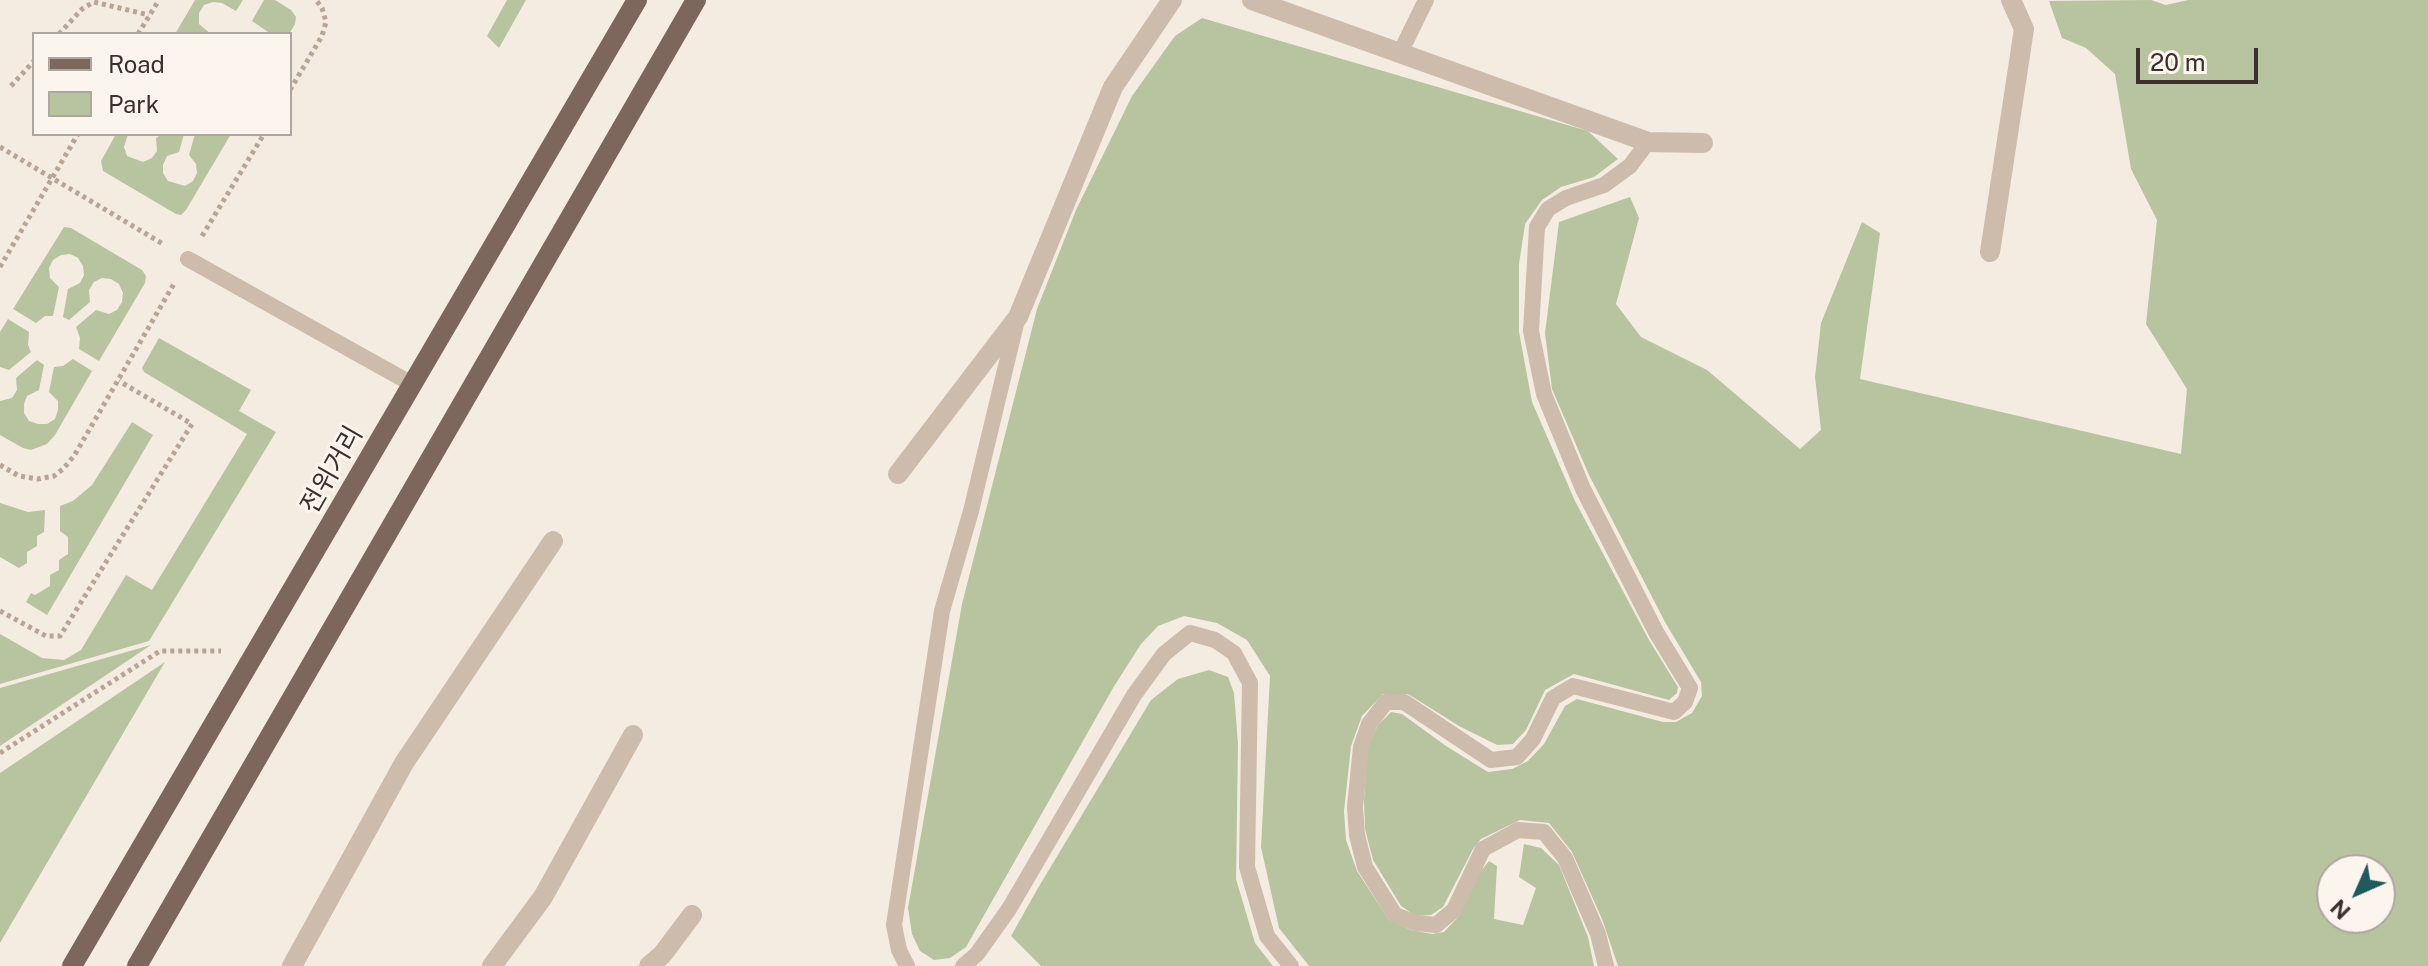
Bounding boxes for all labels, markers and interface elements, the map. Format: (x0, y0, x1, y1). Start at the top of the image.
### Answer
legend (32, 32, 292, 136)
scale bar (2140, 32, 2262, 82)
text: 20 m (2150, 48, 2206, 76)
text: Road (108, 50, 165, 78)
text: Park (108, 90, 159, 118)
street label: 전위거리 (295, 421, 369, 519)
north arrow (2316, 854, 2396, 934)
text: N (2325, 894, 2356, 925)

